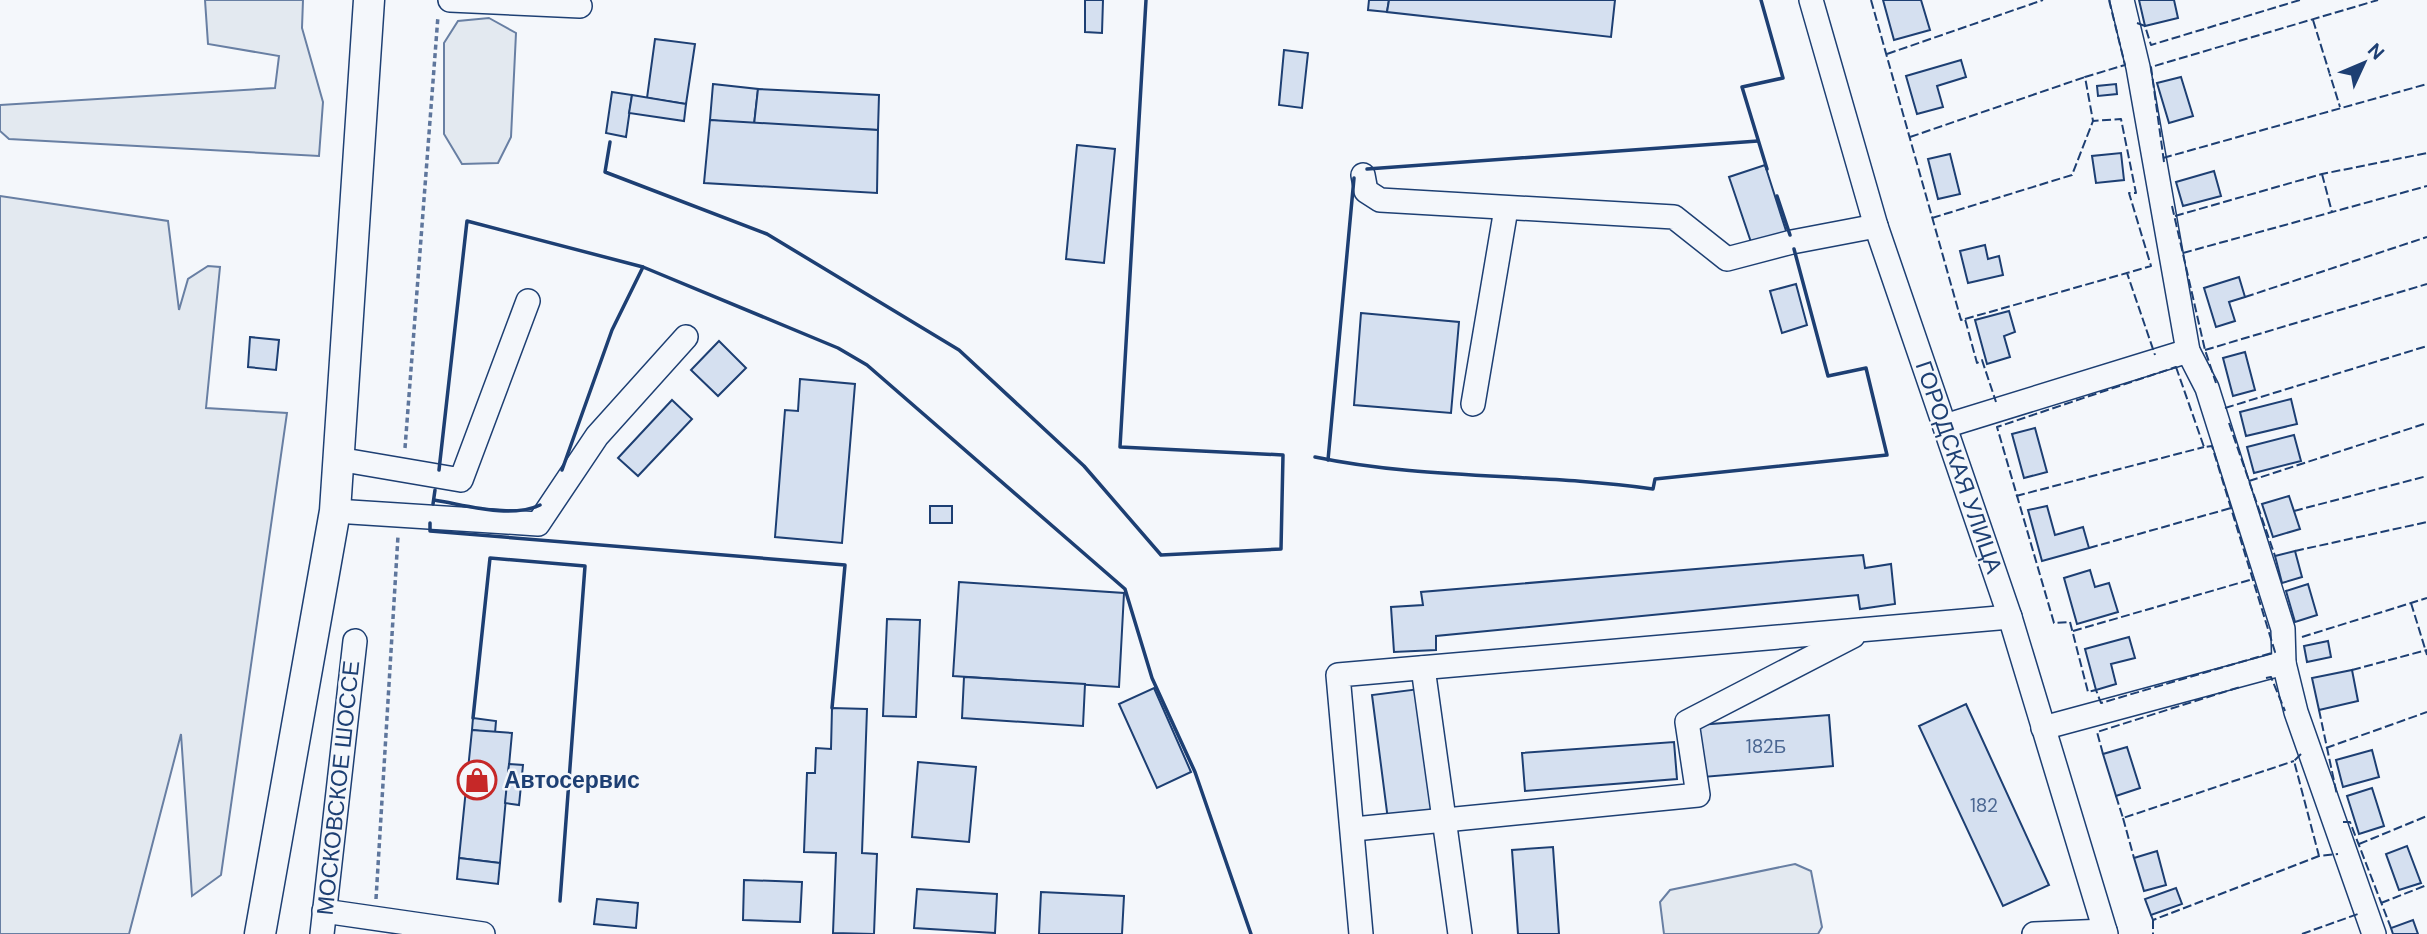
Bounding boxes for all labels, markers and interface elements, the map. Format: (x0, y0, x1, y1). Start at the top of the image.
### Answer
north arrow (2329, 28, 2399, 98)
text: N (2362, 38, 2390, 65)
street label: ГОРОДСКАЯ УЛИЦА (1909, 357, 2010, 578)
street label: МОСКОВСКОЕ ШОССЕ (310, 659, 366, 917)
house number: 182Б (1746, 734, 1786, 759)
shop icon: Автосервис (456, 759, 498, 801)
place label: Автосервис (504, 765, 640, 795)
house number: 182 (1970, 793, 1998, 818)

